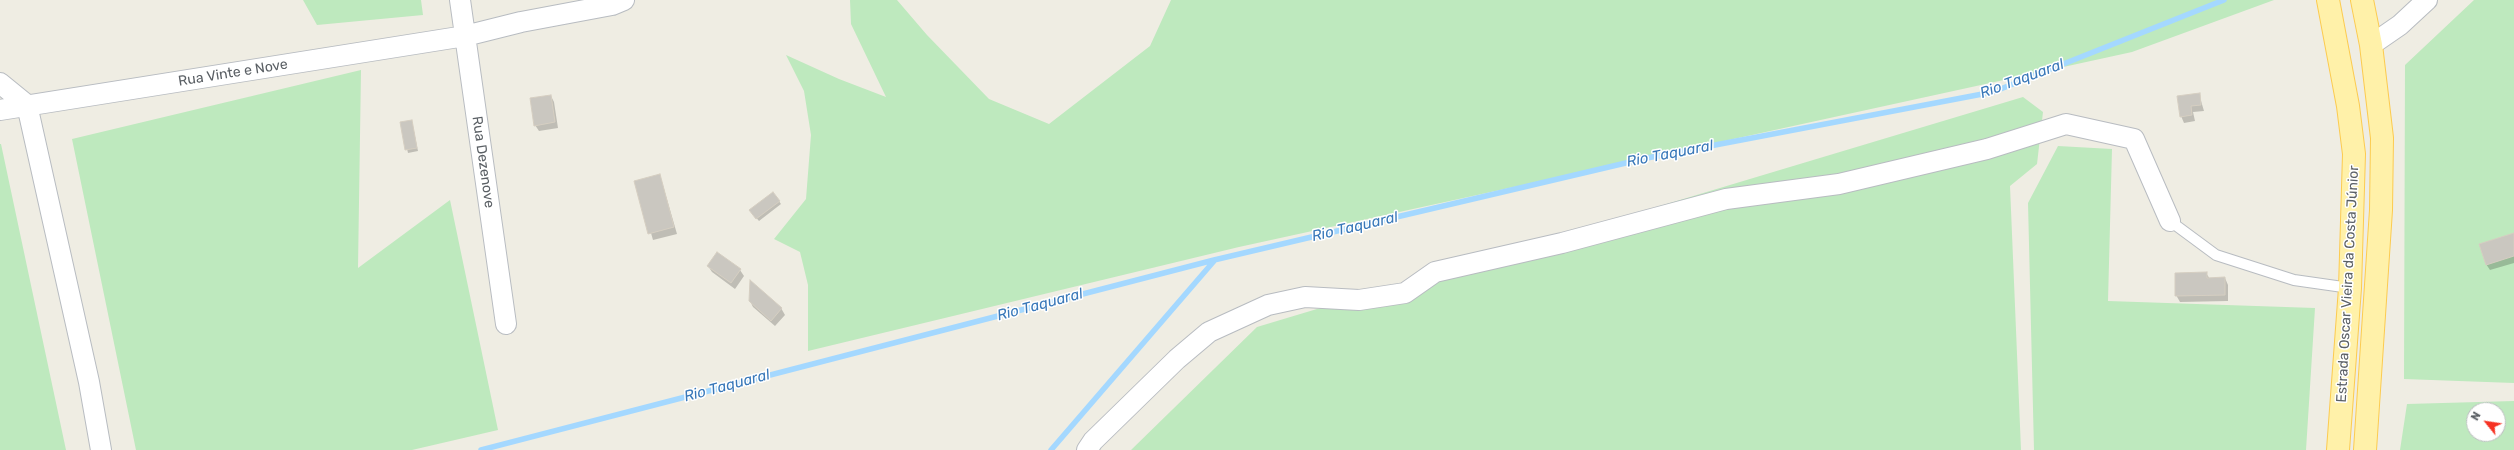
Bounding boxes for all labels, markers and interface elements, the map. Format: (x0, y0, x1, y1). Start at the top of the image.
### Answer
water label: Rio Taquaral (1978, 55, 2066, 103)
street label: Rua Vinte e Nove (177, 56, 289, 90)
street label: Rua Dezenove (468, 115, 498, 209)
water label: Rio Taquaral (1625, 137, 1715, 171)
street label: Estrada Oscar Vieira da Costa Júnior (2333, 165, 2363, 403)
water label: Rio Taquaral (1310, 208, 1400, 246)
water label: Rio Taquaral (995, 285, 1085, 325)
water label: Rio Taquaral (682, 366, 772, 406)
north arrow (2466, 402, 2506, 442)
text: N (2468, 410, 2484, 423)

